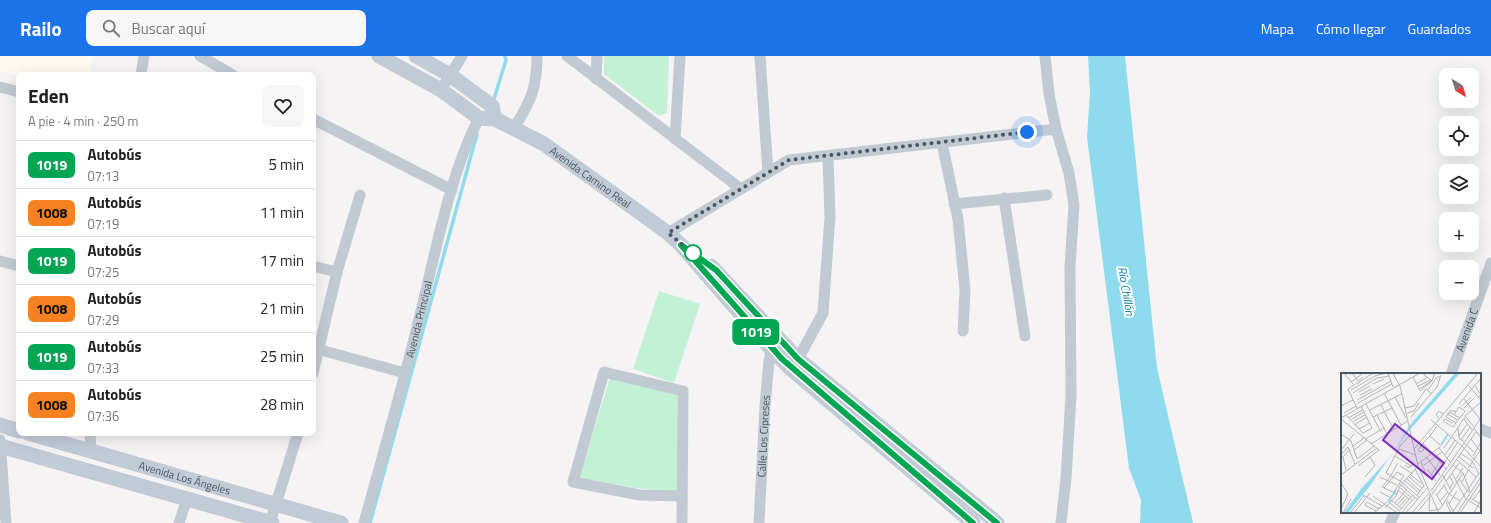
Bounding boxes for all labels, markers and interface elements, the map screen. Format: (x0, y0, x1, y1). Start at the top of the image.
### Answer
search box (86, 10, 366, 46)
text: Railo (20, 14, 62, 43)
icon: search (100, 17, 122, 39)
text: Buscar aquí (132, 17, 205, 40)
text: Mapa (1261, 18, 1294, 39)
text: Cómo llegar (1316, 18, 1386, 39)
text: Guardados (1408, 18, 1471, 39)
north arrow (1439, 68, 1479, 108)
map controls (1439, 68, 1479, 300)
text: Eden (28, 81, 69, 110)
button: heart (262, 85, 304, 127)
text: A pie · 4 min · 250 m (28, 111, 138, 131)
button: locate (1439, 116, 1479, 156)
your location (1017, 122, 1037, 142)
text: Autobús (87, 143, 142, 166)
street label: Avenida Camino Real (546, 143, 634, 212)
text: 5 min (268, 153, 304, 176)
text: 1019 (36, 154, 67, 175)
button: layers (1439, 164, 1479, 204)
text: 07:13 (87, 166, 119, 186)
text: Autobús (87, 191, 142, 214)
text: 11 min (260, 201, 304, 224)
text: 1008 (36, 202, 67, 223)
button: + (1439, 212, 1479, 252)
text: 07:19 (87, 214, 119, 234)
text: Autobús (87, 239, 142, 262)
unlabelled marker (684, 244, 702, 262)
text: 17 min (260, 249, 304, 272)
text: 1019 (36, 250, 67, 271)
button: − (1439, 260, 1479, 300)
text: 07:25 (87, 262, 119, 282)
water label: Río Chillón (1113, 265, 1140, 318)
street label: Avenida Principal (402, 279, 436, 360)
text: Autobús (87, 287, 142, 310)
text: 21 min (260, 297, 304, 320)
text: 1008 (36, 298, 67, 319)
street label: Avenida C (1452, 306, 1482, 354)
text: 07:29 (87, 310, 119, 330)
line badge: 1019 (728, 319, 784, 345)
text: 1019 (740, 321, 772, 342)
text: Autobús (87, 335, 142, 358)
text: 25 min (260, 345, 304, 368)
text: 1019 (36, 346, 67, 367)
text: 07:33 (87, 358, 119, 378)
inset map (1341, 373, 1481, 513)
text: Autobús (87, 383, 142, 406)
text: 28 min (260, 393, 304, 416)
text: 1008 (36, 394, 67, 415)
street label: Calle Los Cipreses (753, 394, 774, 478)
text: 07:36 (87, 406, 119, 426)
street label: Avenida Los Ángeles (137, 457, 232, 499)

